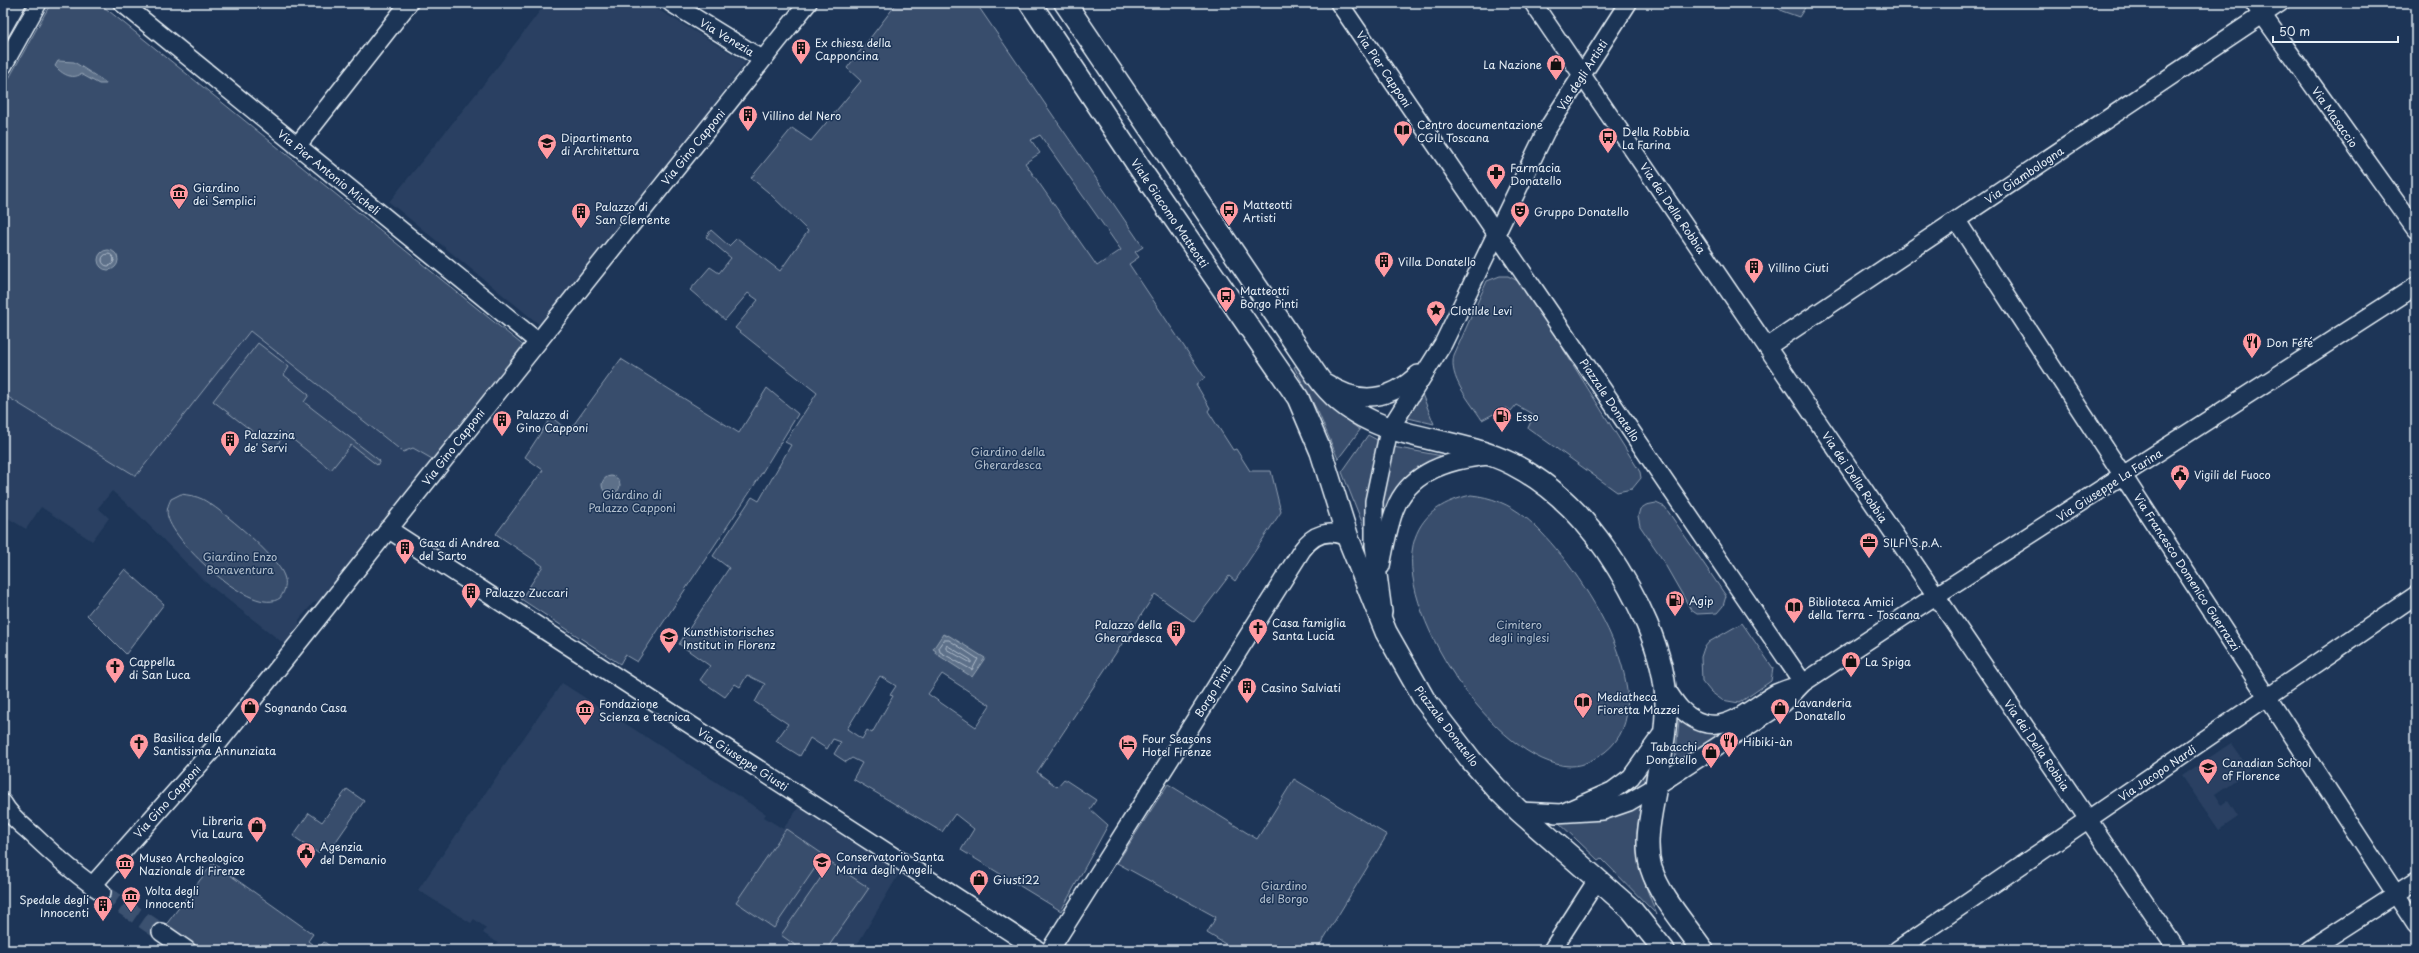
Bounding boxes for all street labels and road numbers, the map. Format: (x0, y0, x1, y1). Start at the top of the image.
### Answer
street label: Via Venezia (696, 14, 758, 60)
street label: Via Pier Capponi (1352, 27, 1416, 111)
street label: Via degli Artisti (1553, 36, 1611, 114)
street label: Via Masaccio (2308, 83, 2362, 151)
street label: Via Gino Capponi (657, 105, 729, 189)
street label: Via Pier Antonio Micheli (274, 125, 384, 219)
street label: Via Giambologna (1981, 142, 2067, 208)
street label: Viale Giacomo Matteotti (1127, 155, 1213, 271)
street label: Via dei Della Robbia (1636, 159, 1710, 258)
street label: Piazzale Donatello (1576, 355, 1644, 445)
street label: Via Gino Capponi (418, 405, 488, 489)
street label: Via dei Della Robbia (1818, 428, 1892, 527)
street label: Via Giuseppe La Farina (2053, 444, 2165, 526)
street label: Via Francesco Domenico Guerrazzi (2130, 490, 2244, 654)
street label: Borgo Pinti (1190, 662, 1236, 720)
street label: Piazzale Donatello (1411, 682, 1483, 770)
street label: Via dei Della Robbia (2000, 696, 2074, 795)
street label: Via Giuseppe Giusti (694, 723, 792, 795)
street label: Via Jacopo Nardi (2115, 741, 2199, 805)
street label: Via Gino Capponi (129, 761, 205, 841)

